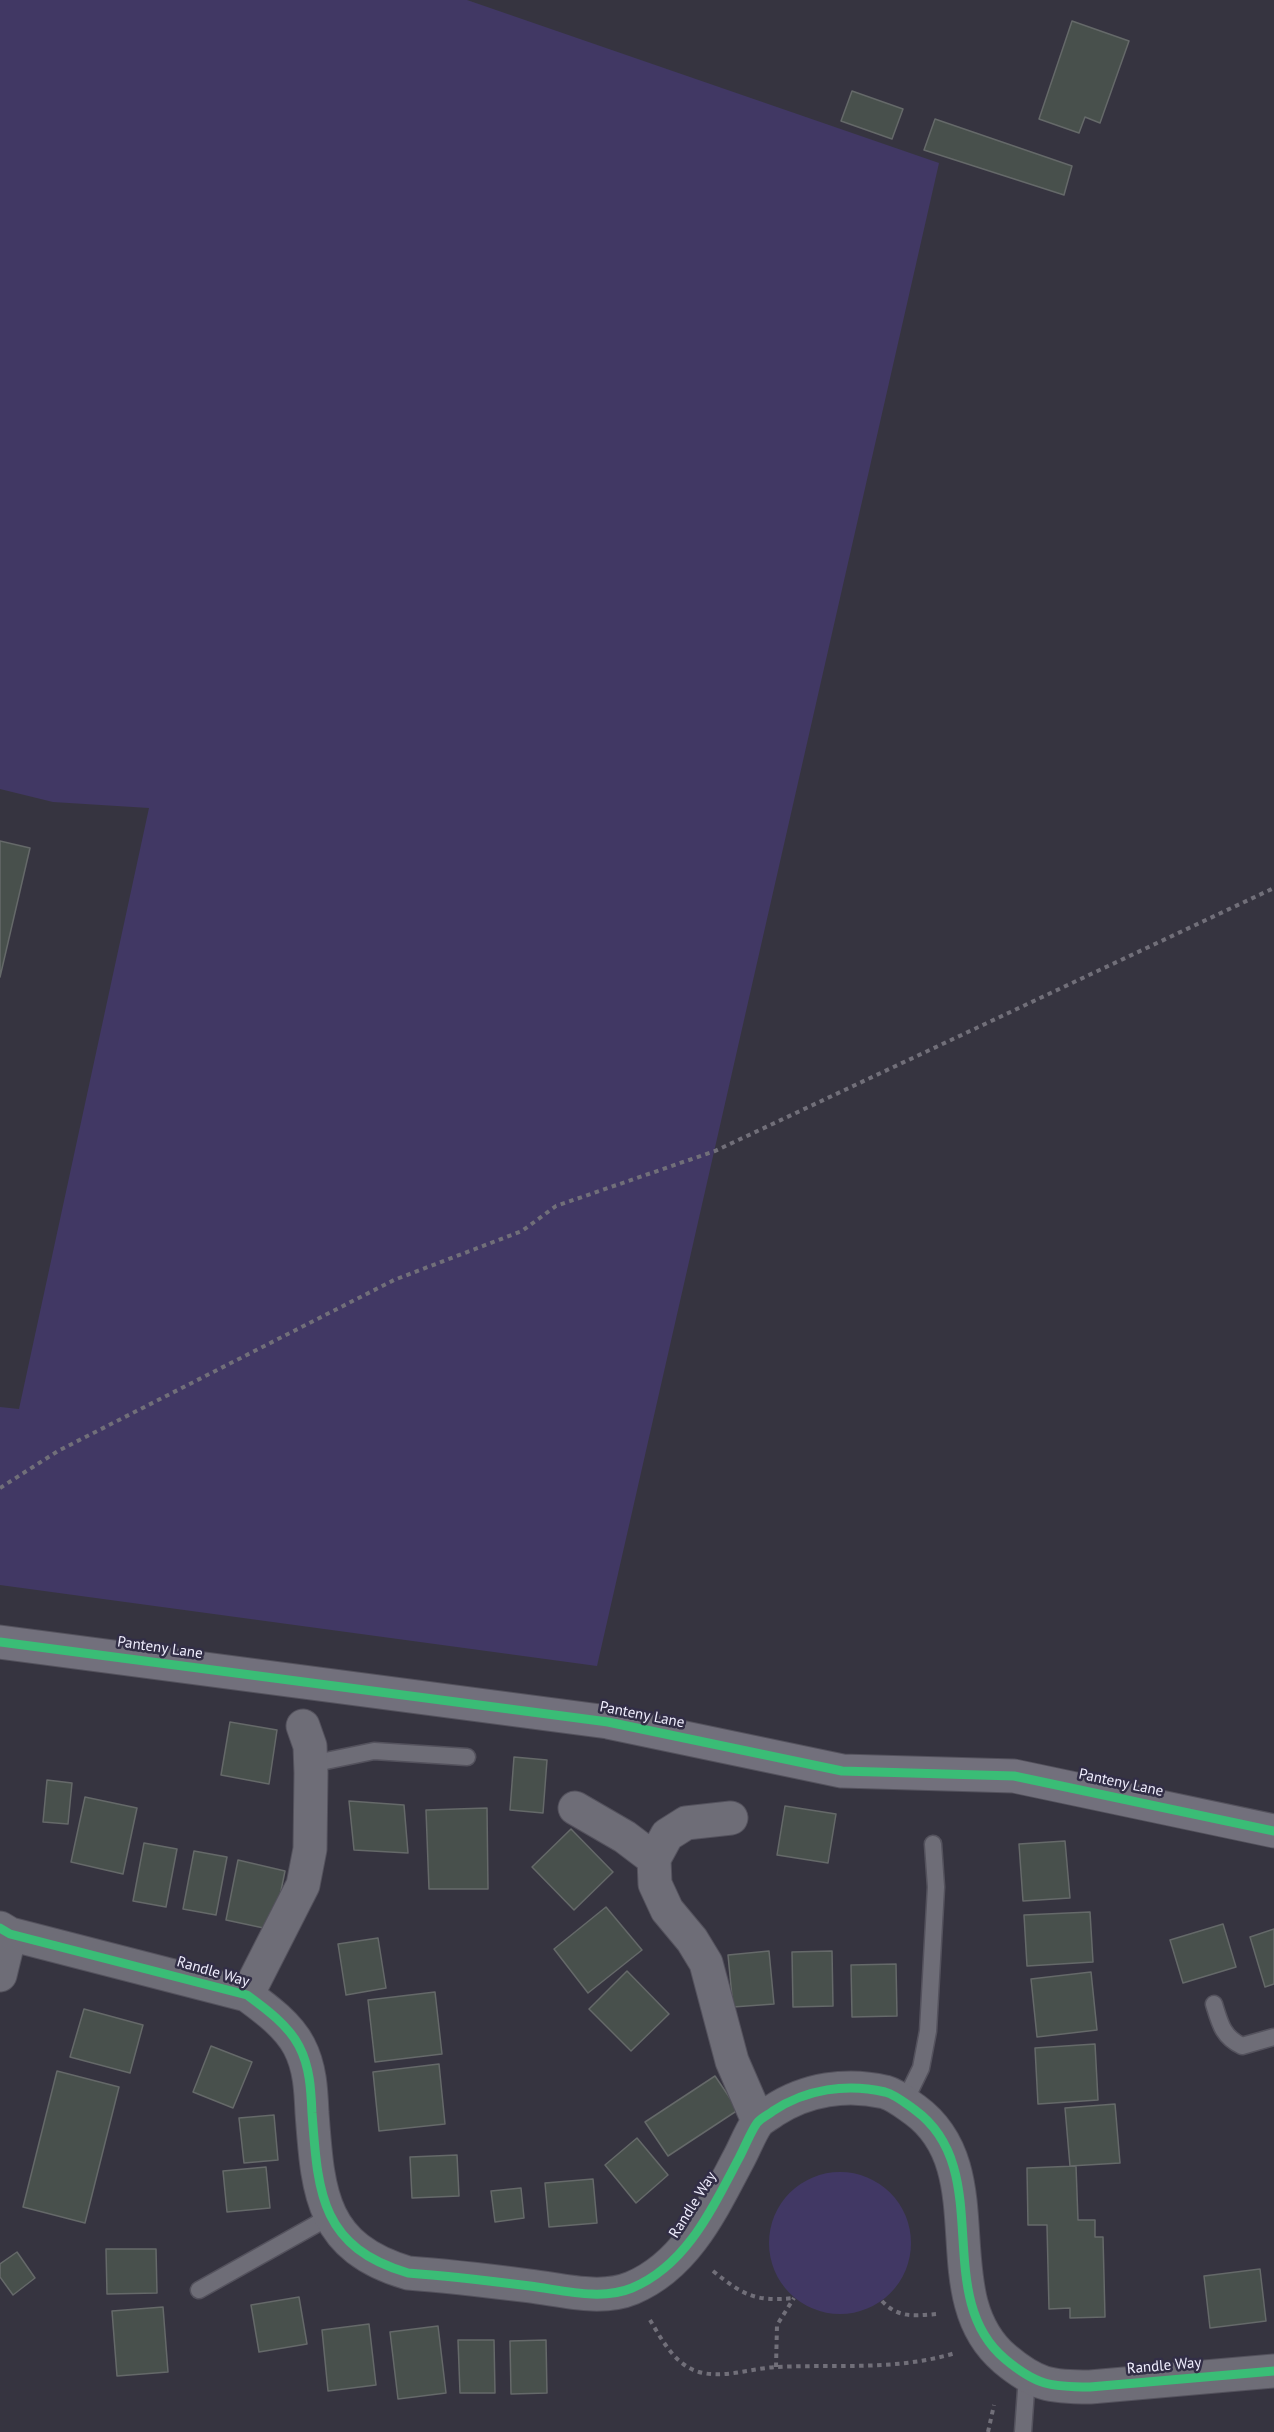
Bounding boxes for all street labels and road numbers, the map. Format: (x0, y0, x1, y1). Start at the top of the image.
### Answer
street label: Panteny Lane (116, 1633, 204, 1663)
street label: Panteny Lane (598, 1698, 686, 1732)
street label: Panteny Lane (1077, 1765, 1165, 1801)
street label: Randle Way (175, 1953, 251, 1991)
street label: Randle Way (666, 2169, 720, 2241)
street label: Randle Way (1126, 2354, 1202, 2378)

